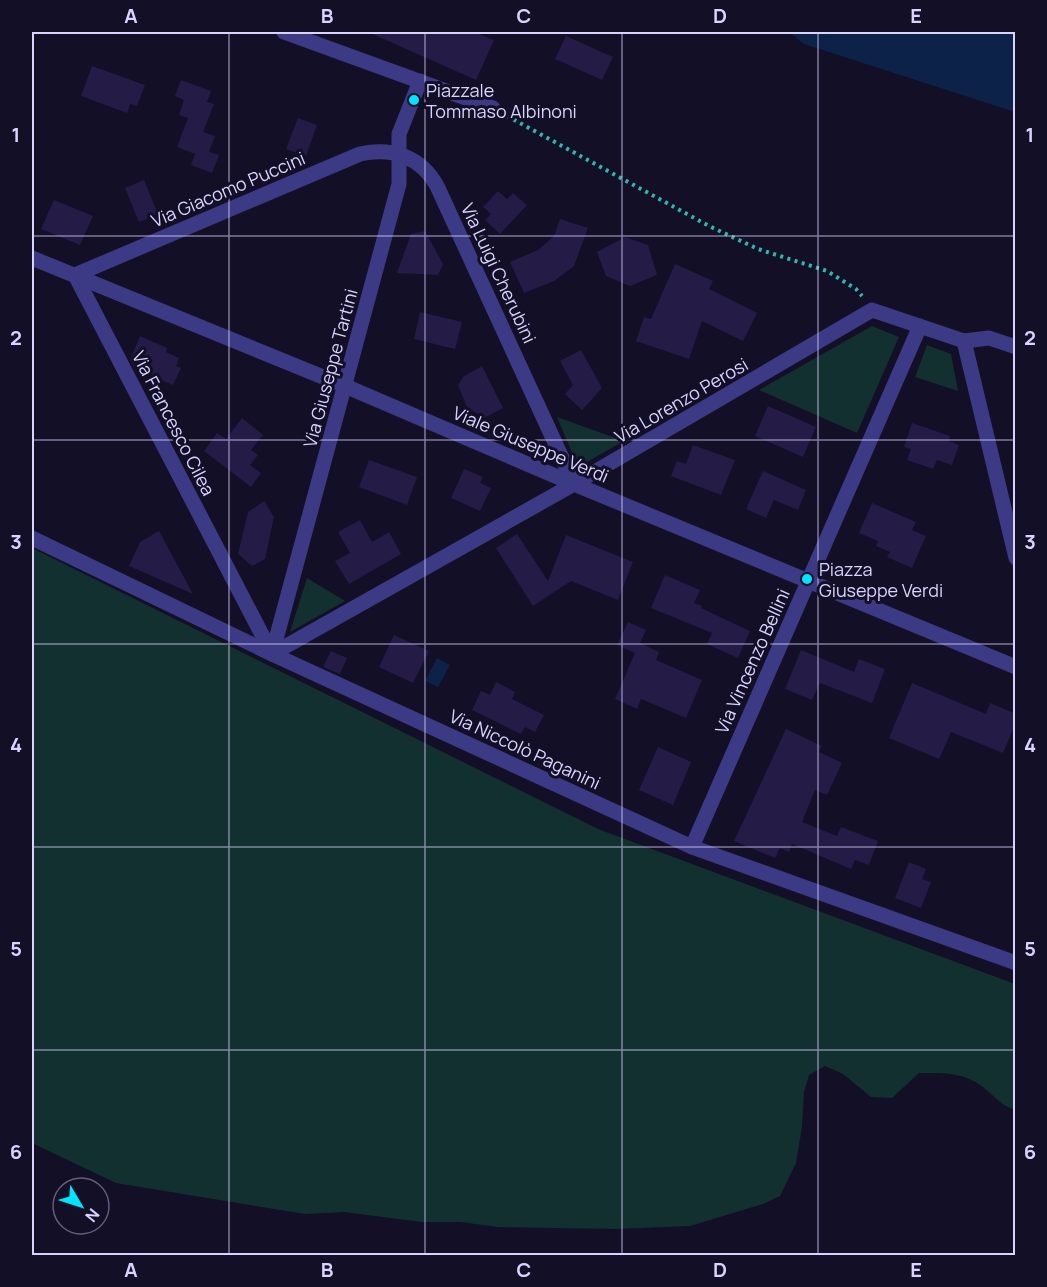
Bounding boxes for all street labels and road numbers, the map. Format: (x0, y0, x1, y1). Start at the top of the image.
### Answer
street label: Via Giacomo Puccini (147, 146, 309, 232)
street label: Via Luigi Cherubini (456, 199, 542, 347)
street label: Via Giuseppe Tartini (297, 286, 363, 450)
street label: Via Francesco Cilea (127, 347, 221, 499)
street label: Via Lorenzo Perosi (610, 352, 752, 448)
street label: Viale Giuseppe Verdi (449, 400, 613, 488)
street label: Via Vincenzo Bellini (709, 585, 795, 737)
street label: Via Niccolò Paganini (446, 703, 604, 795)

